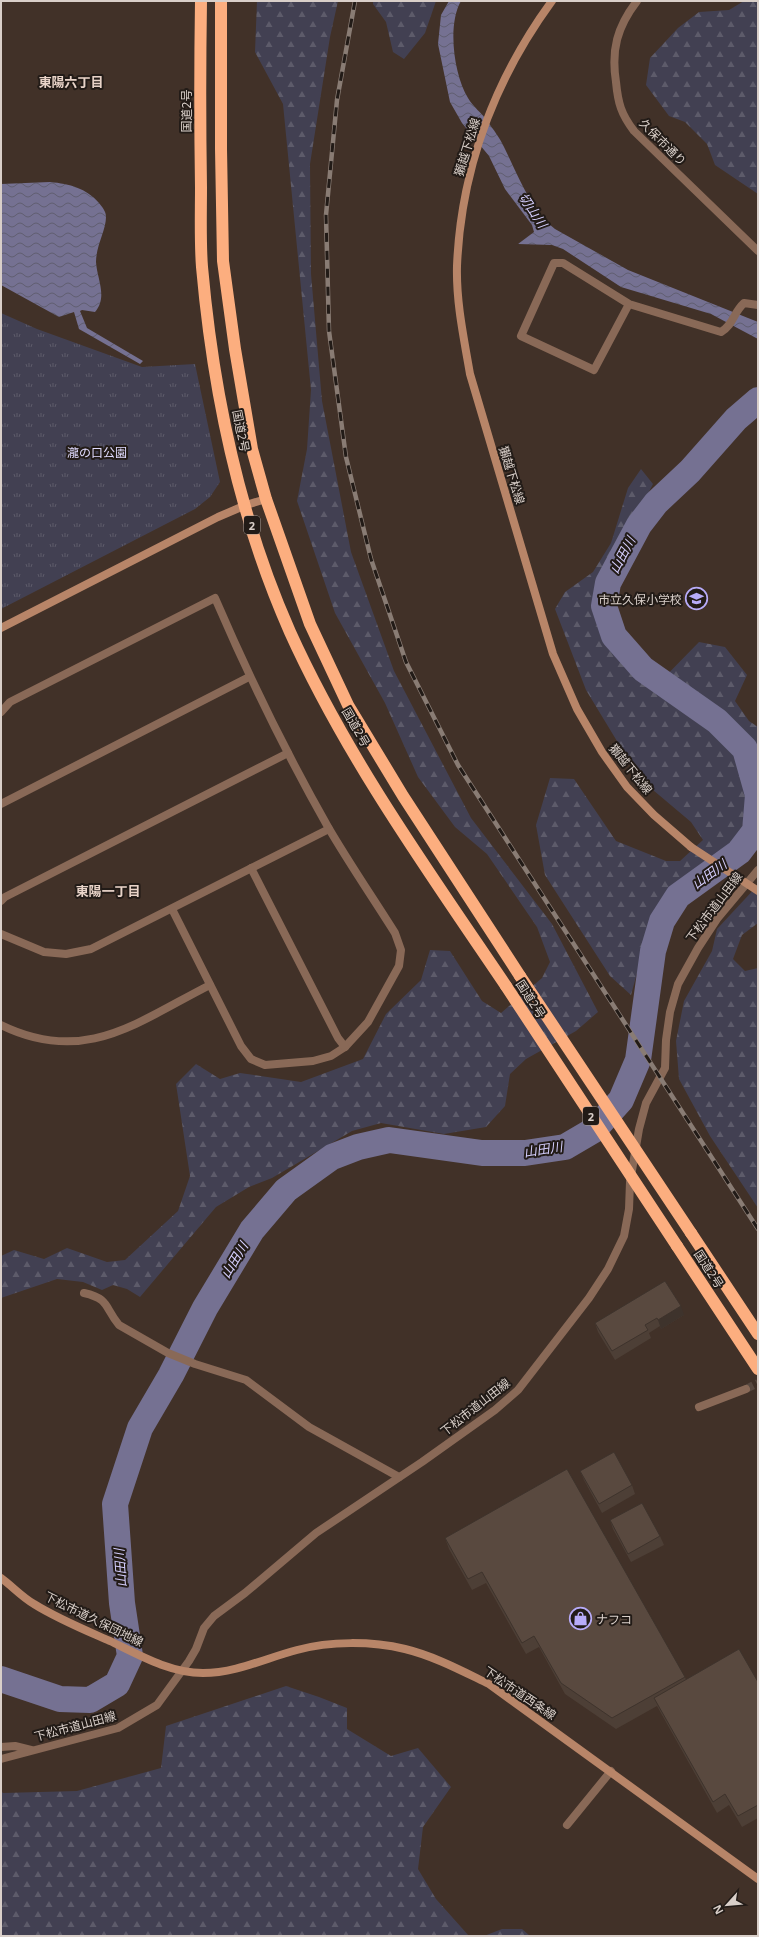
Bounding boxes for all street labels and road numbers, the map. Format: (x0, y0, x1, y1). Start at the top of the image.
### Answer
street label: 国道2号 (178, 90, 195, 132)
street label: 久保市通り (636, 115, 690, 169)
street label: 獺越下松線 (450, 116, 484, 178)
street label: 国道2号 (229, 408, 253, 454)
street label: 獺越下松線 (495, 444, 529, 506)
road number: 2 (244, 516, 260, 534)
street label: 国道2号 (338, 704, 374, 750)
street label: 獺越下松線 (606, 740, 656, 798)
street label: 下松市道山田線 (682, 868, 746, 946)
street label: 国道2号 (512, 976, 550, 1022)
road number: 2 (583, 1107, 599, 1125)
street label: 国道2号 (690, 1246, 728, 1292)
street label: 下松市道山田線 (437, 1374, 513, 1440)
street label: 下松市道久保団地線 (42, 1588, 146, 1650)
street label: 下松市道西条線 (480, 1662, 560, 1724)
street label: 下松市道山田線 (32, 1707, 118, 1745)

